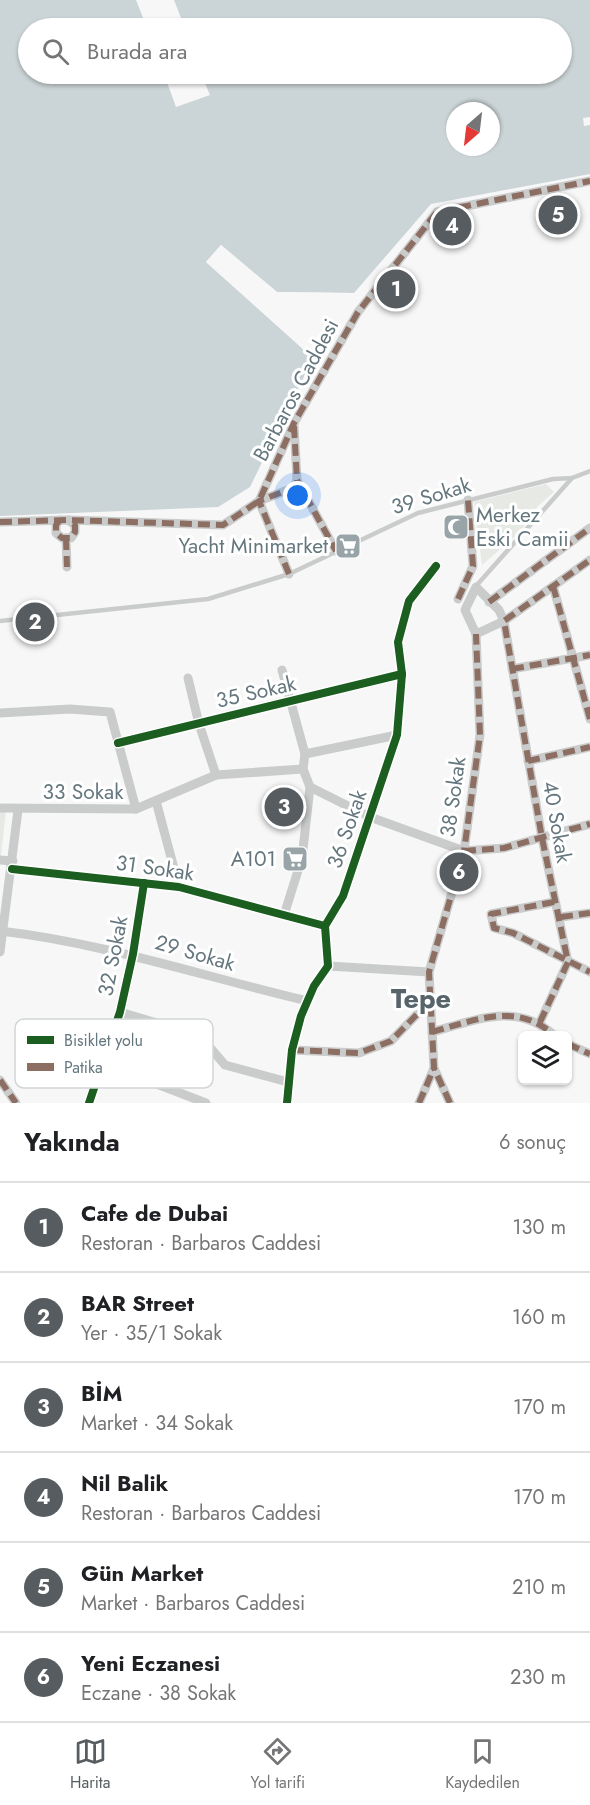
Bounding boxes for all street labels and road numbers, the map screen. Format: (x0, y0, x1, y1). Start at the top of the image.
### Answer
street label: Barbaros Caddesi (246, 313, 346, 467)
street label: 39 Sokak (388, 470, 475, 522)
street label: 35 Sokak (213, 668, 300, 716)
street label: 38 Sokak (433, 754, 474, 839)
street label: 33 Sokak (43, 777, 124, 807)
street label: 40 Sokak (535, 779, 579, 866)
street label: 36 Sokak (320, 785, 375, 872)
street label: 31 Sokak (114, 848, 197, 888)
street label: 32 Sokak (91, 913, 136, 999)
street label: 29 Sokak (151, 927, 239, 979)

